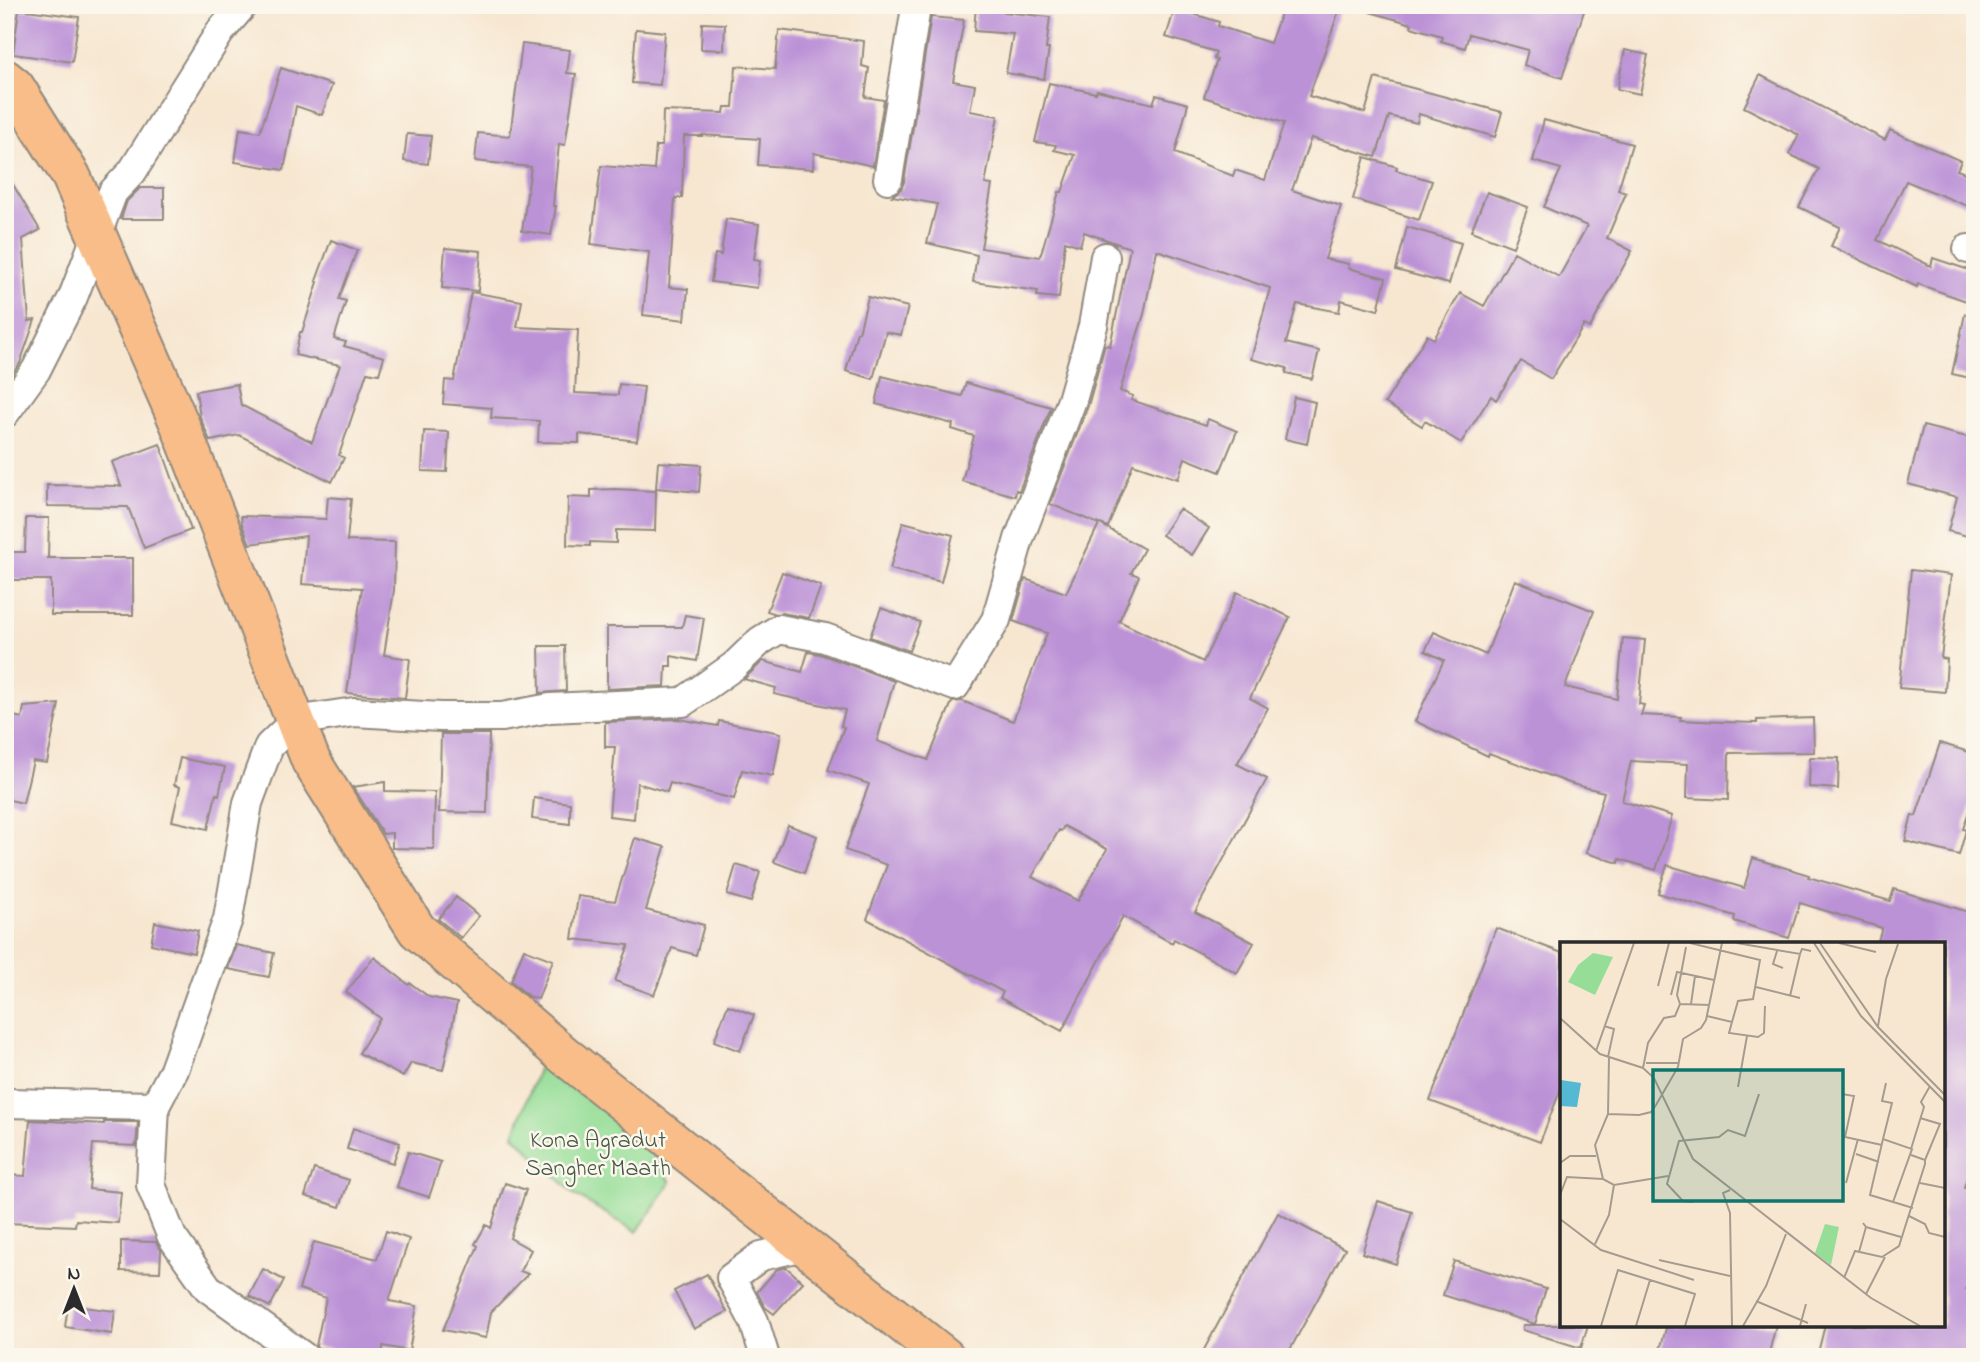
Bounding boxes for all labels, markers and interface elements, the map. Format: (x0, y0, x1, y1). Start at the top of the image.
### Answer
inset map (1560, 942, 1945, 1327)
park label: Kona Agradut Sangher Maath (525, 1124, 671, 1187)
north arrow (38, 1254, 108, 1324)
text: N (68, 1261, 81, 1288)

